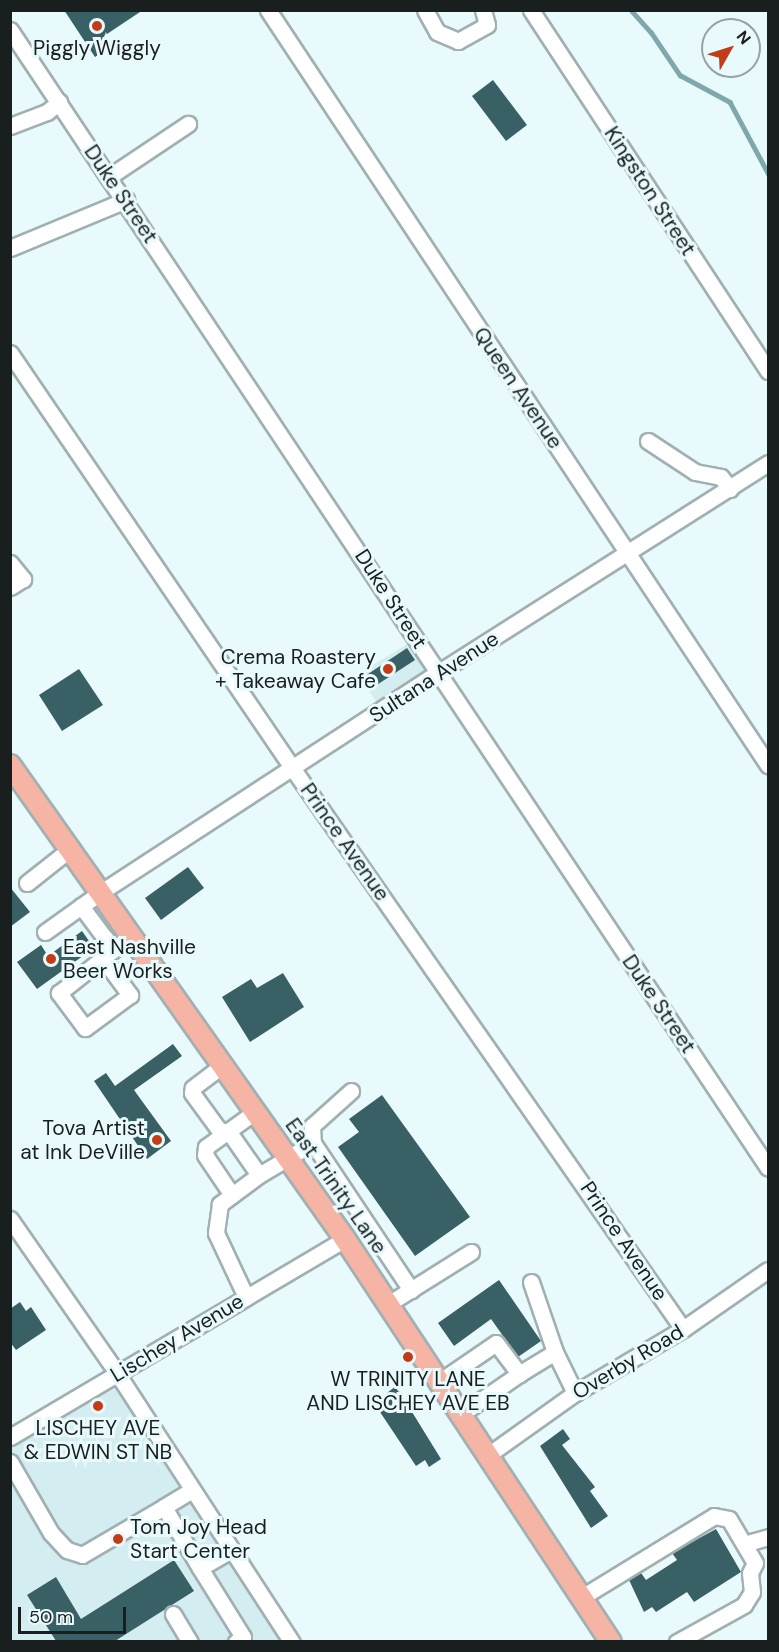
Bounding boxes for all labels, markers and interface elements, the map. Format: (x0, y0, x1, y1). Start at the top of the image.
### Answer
north arrow (701, 18, 761, 78)
marker: Piggly Wiggly (90, 19, 104, 33)
text: N (732, 26, 756, 49)
place label: Piggly Wiggly (33, 35, 161, 61)
street label: Kingston Street (599, 122, 701, 260)
street label: Duke Street (79, 140, 163, 248)
street label: Queen Avenue (468, 322, 568, 454)
street label: Duke Street (350, 545, 432, 653)
street label: Sultana Avenue (365, 626, 503, 728)
place label: Crema Roastery + Takeaway Cafe (215, 644, 376, 694)
marker: Crema Roastery + Takeaway Cafe (381, 662, 395, 676)
street label: Prince Avenue (295, 778, 395, 906)
place label: East Nashville Beer Works (63, 934, 196, 984)
street label: Duke Street (617, 950, 701, 1058)
marker: East Nashville Beer Works (44, 952, 58, 966)
street label: East Trinity Lane (280, 1113, 392, 1259)
place label: Tova Artist at Ink DeVille (20, 1115, 145, 1165)
marker: Tova Artist at Ink DeVille (150, 1133, 164, 1147)
street label: Prince Avenue (575, 1177, 673, 1305)
street label: Lischey Avenue (106, 1288, 248, 1388)
street label: Overby Road (568, 1319, 688, 1405)
marker: W TRINITY LANE AND LISCHEY AVE EB (401, 1350, 415, 1364)
place label: W TRINITY LANE AND LISCHEY AVE EB (306, 1366, 510, 1416)
marker: LISCHEY AVE & EDWIN ST NB (91, 1399, 105, 1413)
place label: LISCHEY AVE & EDWIN ST NB (24, 1415, 172, 1465)
place label: Tom Joy Head Start Center (130, 1514, 267, 1564)
marker: Tom Joy Head Start Center (111, 1532, 125, 1546)
scale bar (21, 1595, 129, 1633)
text: 50 m (29, 1605, 73, 1629)

